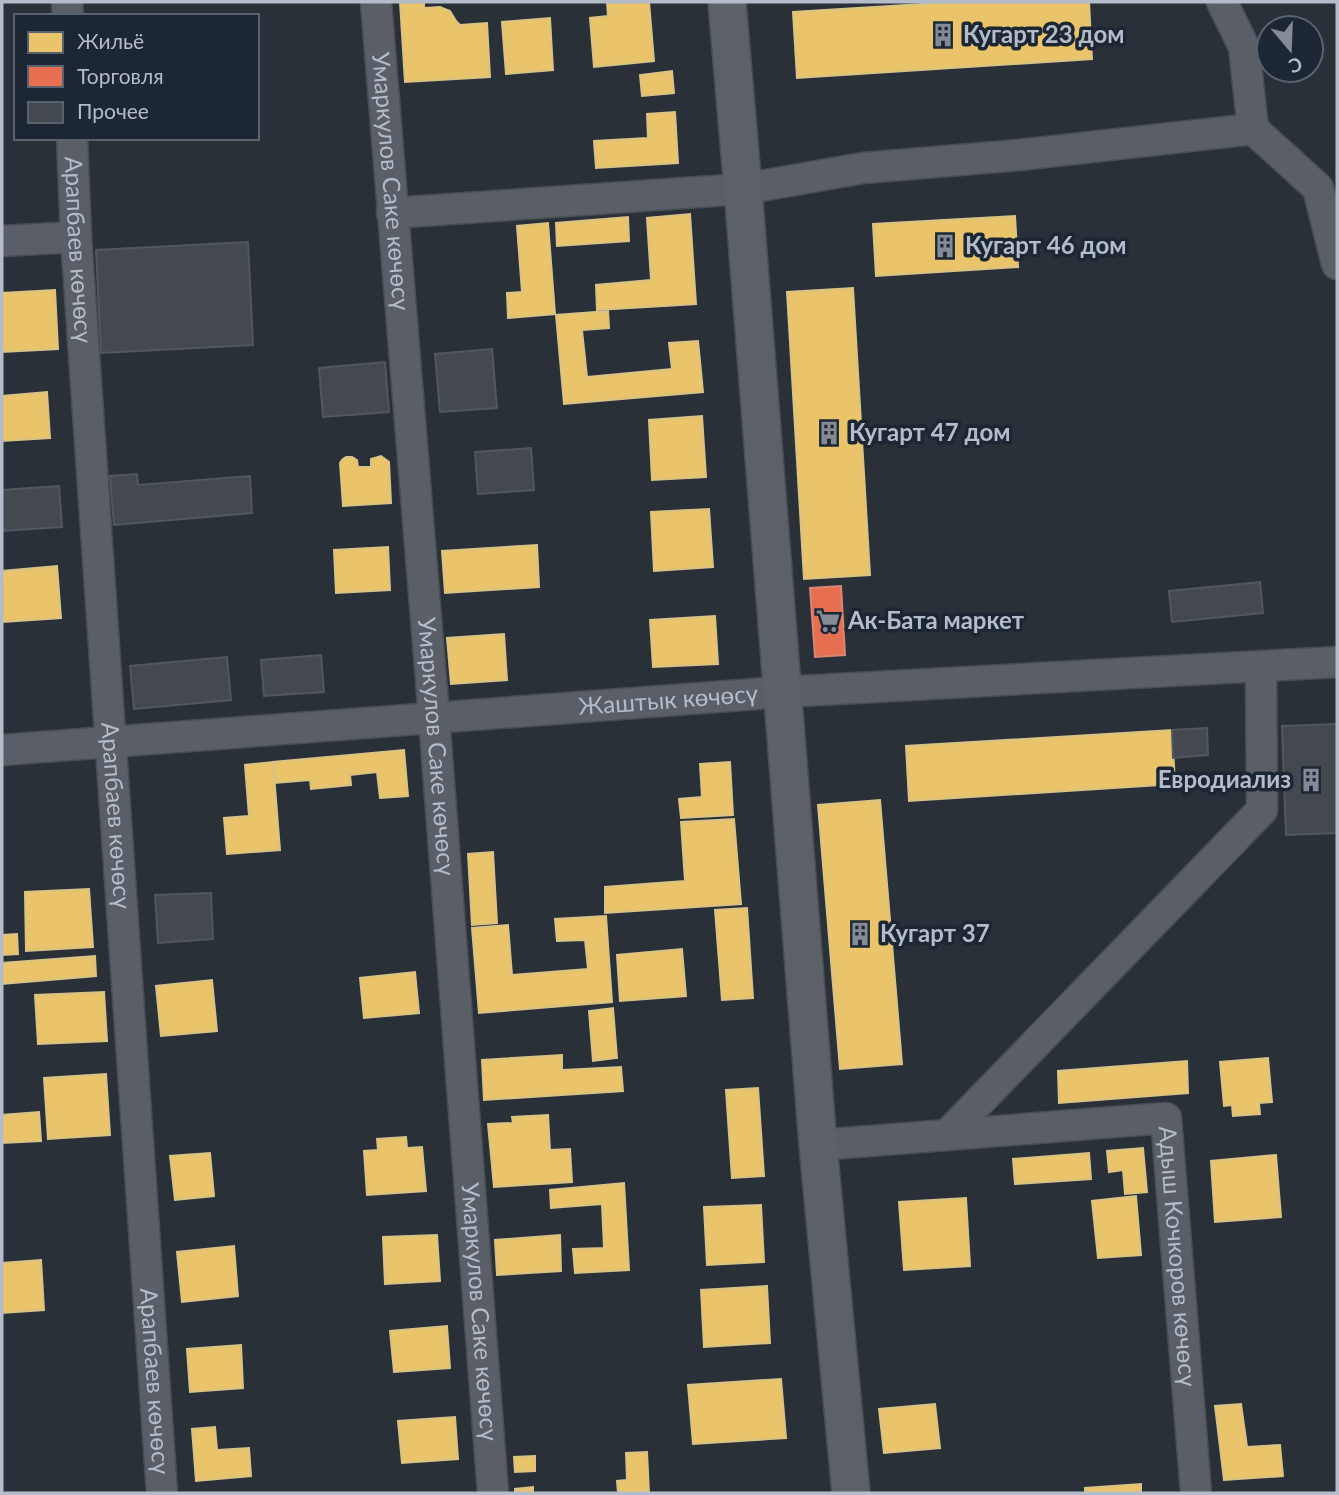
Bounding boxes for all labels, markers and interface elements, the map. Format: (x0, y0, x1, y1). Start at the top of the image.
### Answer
legend (14, 14, 259, 140)
north arrow (1255, 14, 1325, 84)
place label: Кугарт 23 дом (963, 19, 1124, 48)
building icon: Кугарт 23 дом (929, 21, 957, 49)
text: Жильё (77, 28, 144, 53)
street label: Умаркулов Саке көчөсү (367, 51, 417, 312)
text: С (1286, 53, 1305, 79)
text: Торговля (77, 63, 164, 88)
text: Прочее (77, 98, 149, 123)
street label: Арапбаев көчөсү (60, 156, 99, 345)
place label: Кугарт 46 дом (965, 230, 1126, 259)
building icon: Кугарт 46 дом (931, 232, 959, 260)
place label: Кугарт 47 дом (849, 417, 1010, 446)
building icon: Кугарт 47 дом (815, 419, 843, 447)
place label: Ак-Бата маркет (847, 605, 1025, 634)
supermarket icon: Ак-Бата маркет (814, 607, 842, 635)
street label: Умаркулов Саке көчөсү (413, 616, 462, 877)
street label: Жаштык көчөсү (577, 678, 759, 720)
street label: Арапбаев көчөсү (96, 721, 138, 910)
place label: Евродиализ (1158, 764, 1291, 793)
building icon: Евродиализ (1297, 766, 1325, 794)
place label: Кугарт 37 (880, 918, 990, 947)
building icon: Кугарт 37 (846, 920, 874, 948)
street label: Адыш Кочкоров көчөсү (1154, 1125, 1204, 1389)
street label: Умаркулов Саке көчөсү (456, 1181, 505, 1443)
street label: Арапбаев көчөсү (135, 1287, 177, 1476)

